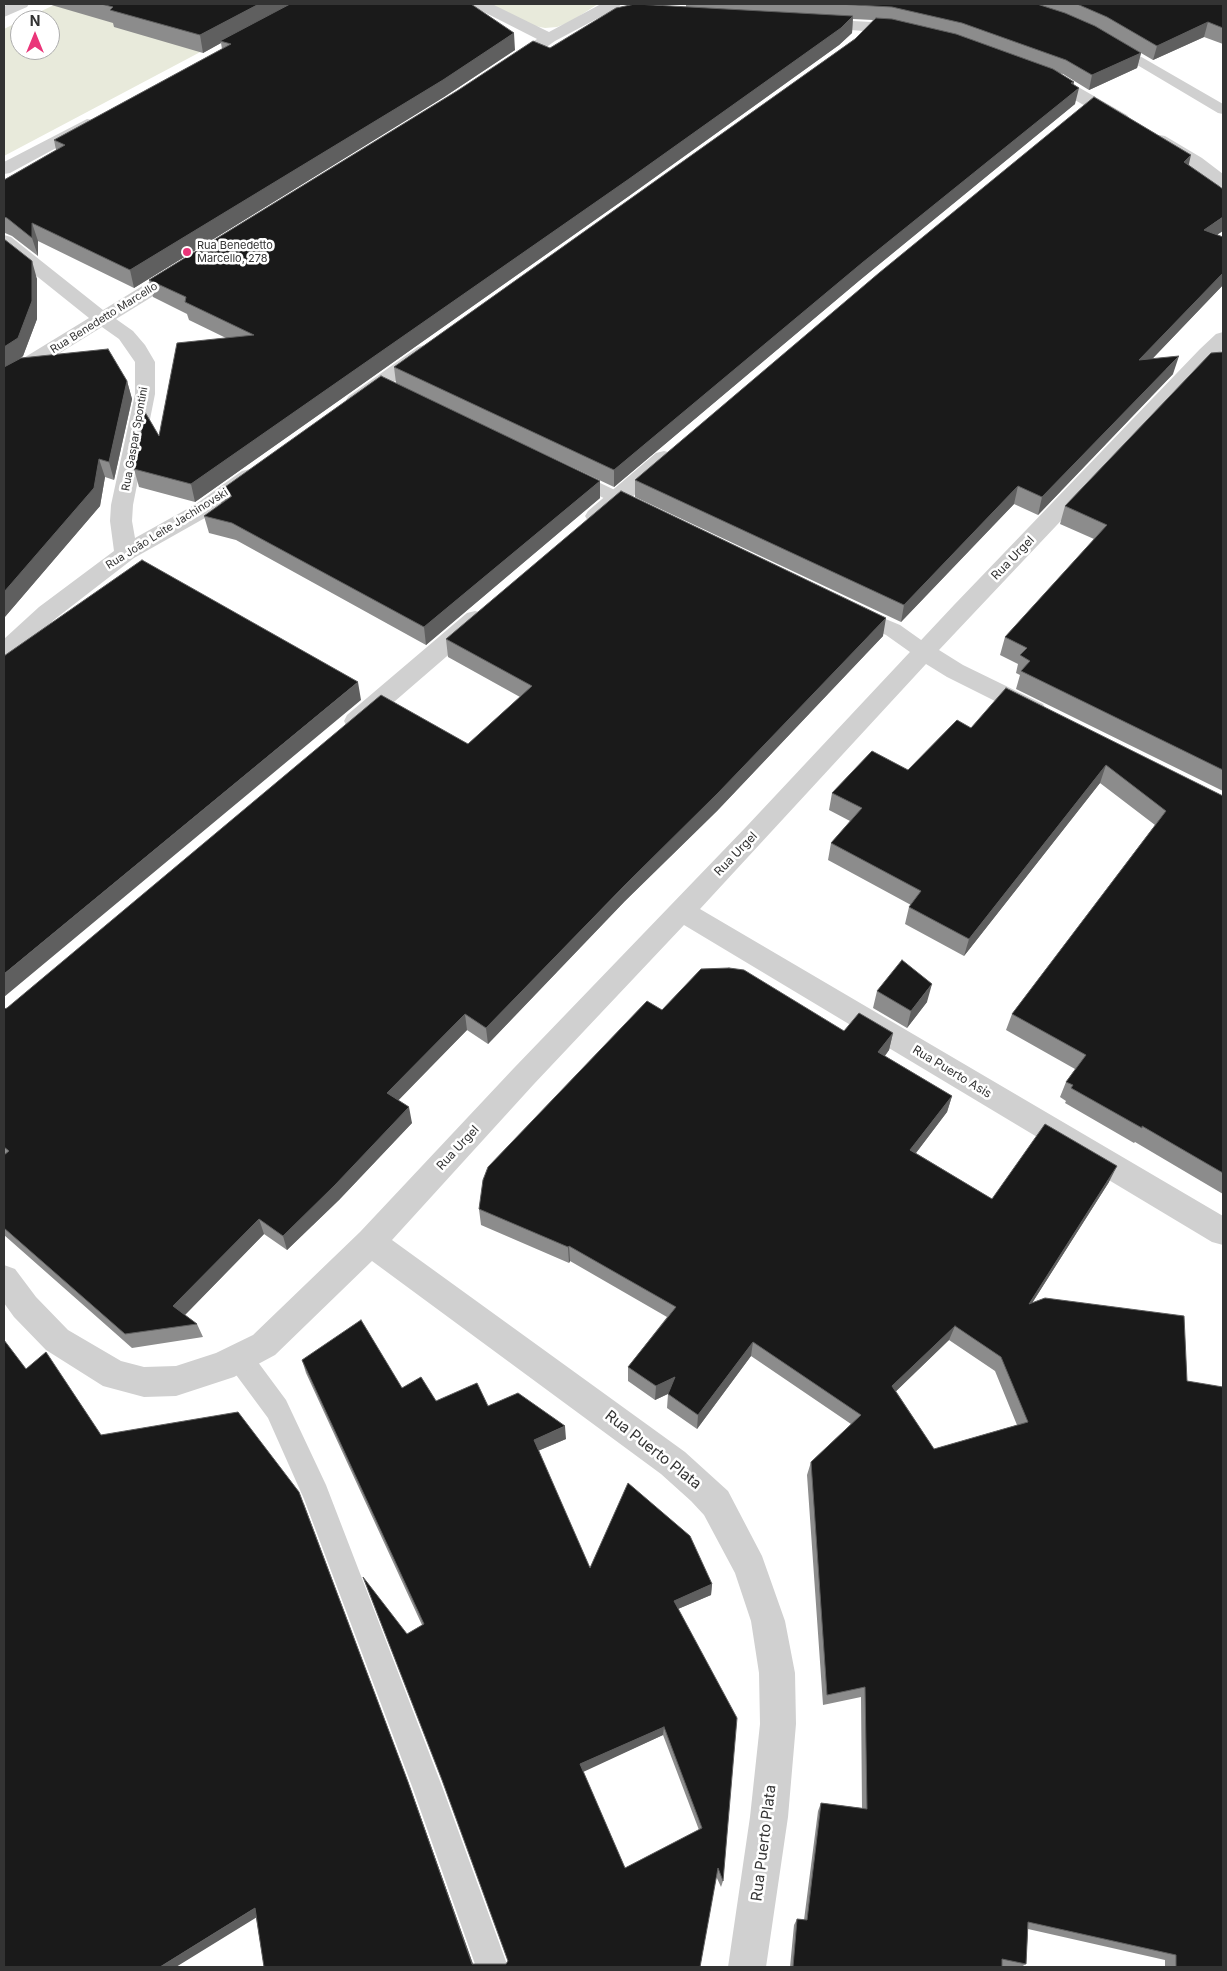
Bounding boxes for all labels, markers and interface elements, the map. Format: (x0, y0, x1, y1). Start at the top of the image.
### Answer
north arrow (10, 10, 60, 60)
text: N (30, 12, 40, 29)
place label: Rua Benedetto Marcello, 278 (197, 239, 273, 265)
marker: Rua Benedetto Marcello, 278 (181, 246, 193, 258)
street label: Rua Benedetto Marcello (48, 280, 160, 356)
street label: Rua Gaspar Spontini (119, 386, 151, 492)
street label: Rua João Leite Jachinovski (104, 486, 230, 572)
street label: Rua Urgel (989, 533, 1037, 583)
street label: Rua Urgel (712, 829, 760, 879)
street label: Rua Puerto Asis (910, 1043, 994, 1101)
street label: Rua Urgel (434, 1123, 482, 1173)
street label: Rua Puerto Plata (601, 1407, 705, 1493)
street label: Rua Puerto Plata (748, 1784, 780, 1902)

